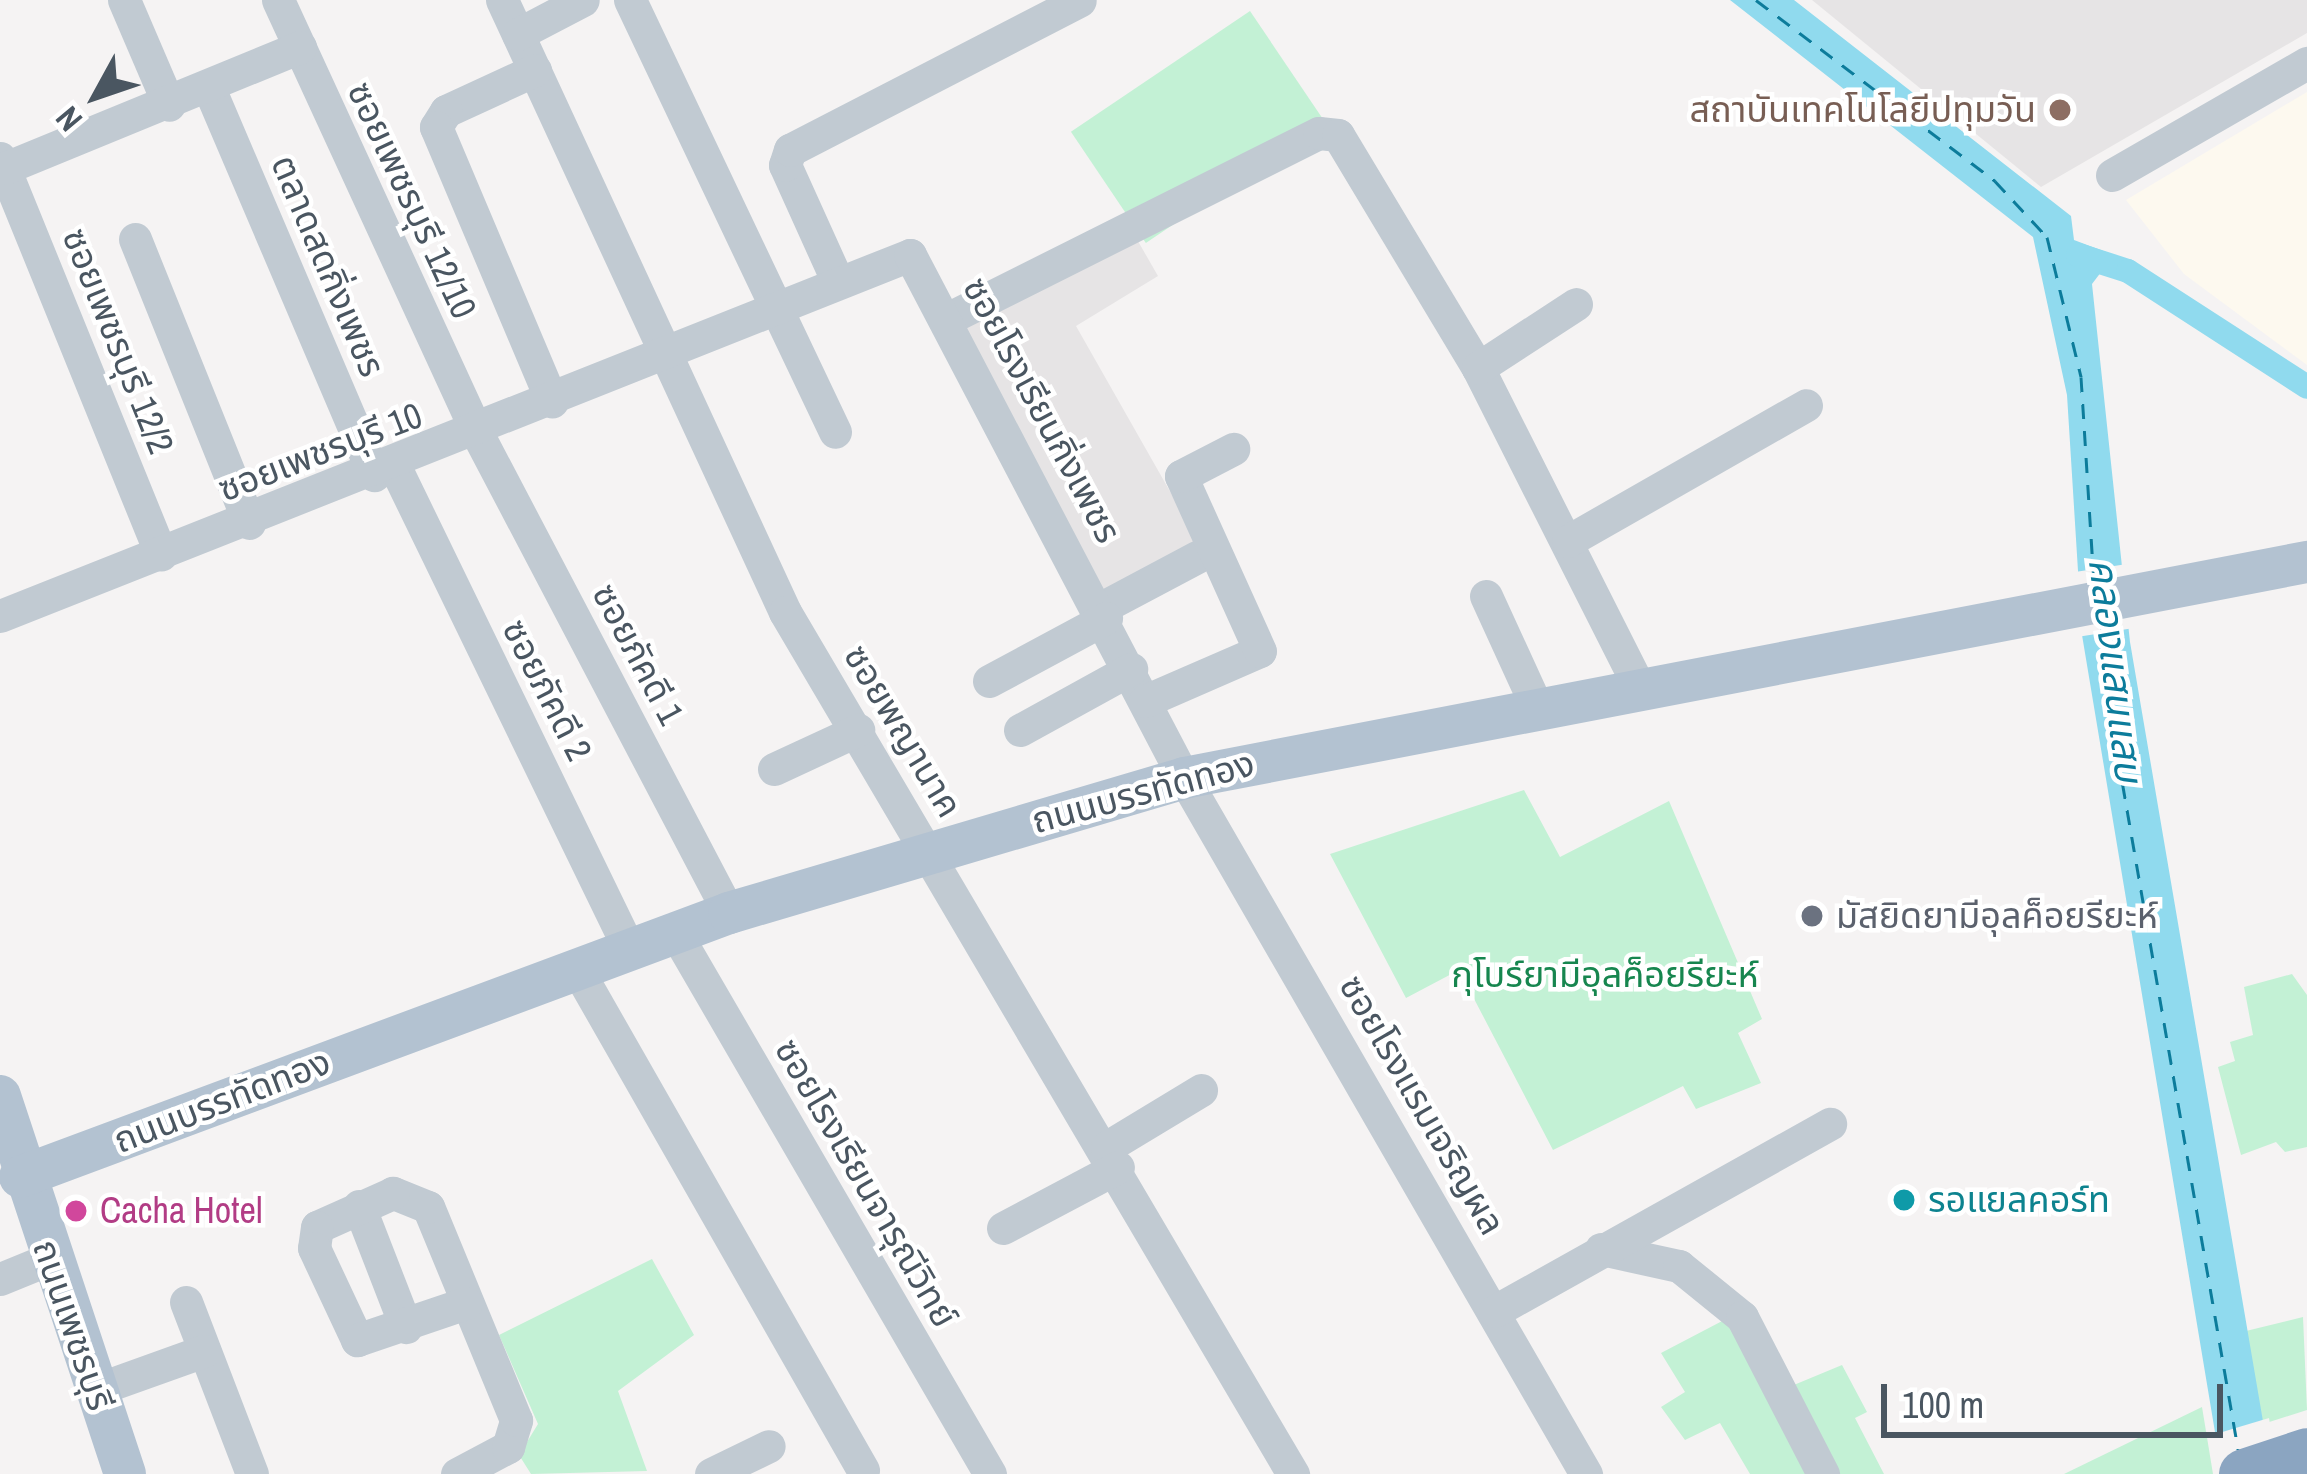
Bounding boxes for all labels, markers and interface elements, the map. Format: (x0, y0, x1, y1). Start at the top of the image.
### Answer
north arrow (36, 36, 156, 156)
street label: ซอยเพชรบุรี 12/10 (338, 75, 486, 325)
place label: สถาบันเทคโนโลยีปทุมวัน (1689, 88, 2036, 132)
marker: สถาบันเทคโนโลยีปทุมวัน (2047, 97, 2073, 123)
text: N (45, 98, 92, 141)
street label: ตลาดสดกิ่งเพชร (262, 149, 394, 383)
street label: ซอยเพชรบุรี 12/2 (53, 222, 183, 460)
street label: ซอยโรงเรียนกิ่งเพชร (954, 270, 1130, 550)
street label: ซอยเพชรบุรี 10 (212, 393, 428, 511)
water label: คลองแสนแสบ (2079, 555, 2153, 785)
street label: ซอยภัคดี 1 (583, 576, 693, 732)
street label: ซอยภัคดี 2 (493, 612, 601, 768)
street label: ซอยพญานาค (835, 637, 971, 825)
street label: ถนนบรรทัดทอง (1027, 742, 1259, 842)
place label: มัสยิดยามีอุลค็อยรียะห์ (1836, 894, 2158, 938)
marker: มัสยิดยามีอุลค็อยรียะห์ (1799, 903, 1825, 929)
park label: กุโบร์ยามีอุลค็อยรียะห์ (1451, 953, 1759, 997)
street label: ซอยโรงแรมเจริญผล (1330, 968, 1514, 1242)
street label: ซอยโรงเรียนจารุณีวิทย์ (766, 1031, 966, 1335)
street label: ถนนบรรทัดทอง (108, 1040, 336, 1162)
place label: รอแยลคอร์ท (1928, 1178, 2110, 1222)
marker: รอแยลคอร์ท (1891, 1187, 1917, 1213)
place label: Cacha Hotel (100, 1189, 262, 1233)
marker: Cacha Hotel (63, 1198, 89, 1224)
street label: ถนนเพชรบุรี (24, 1234, 122, 1416)
scale bar (1887, 1360, 2229, 1434)
text: 100 m (1902, 1381, 1984, 1429)

